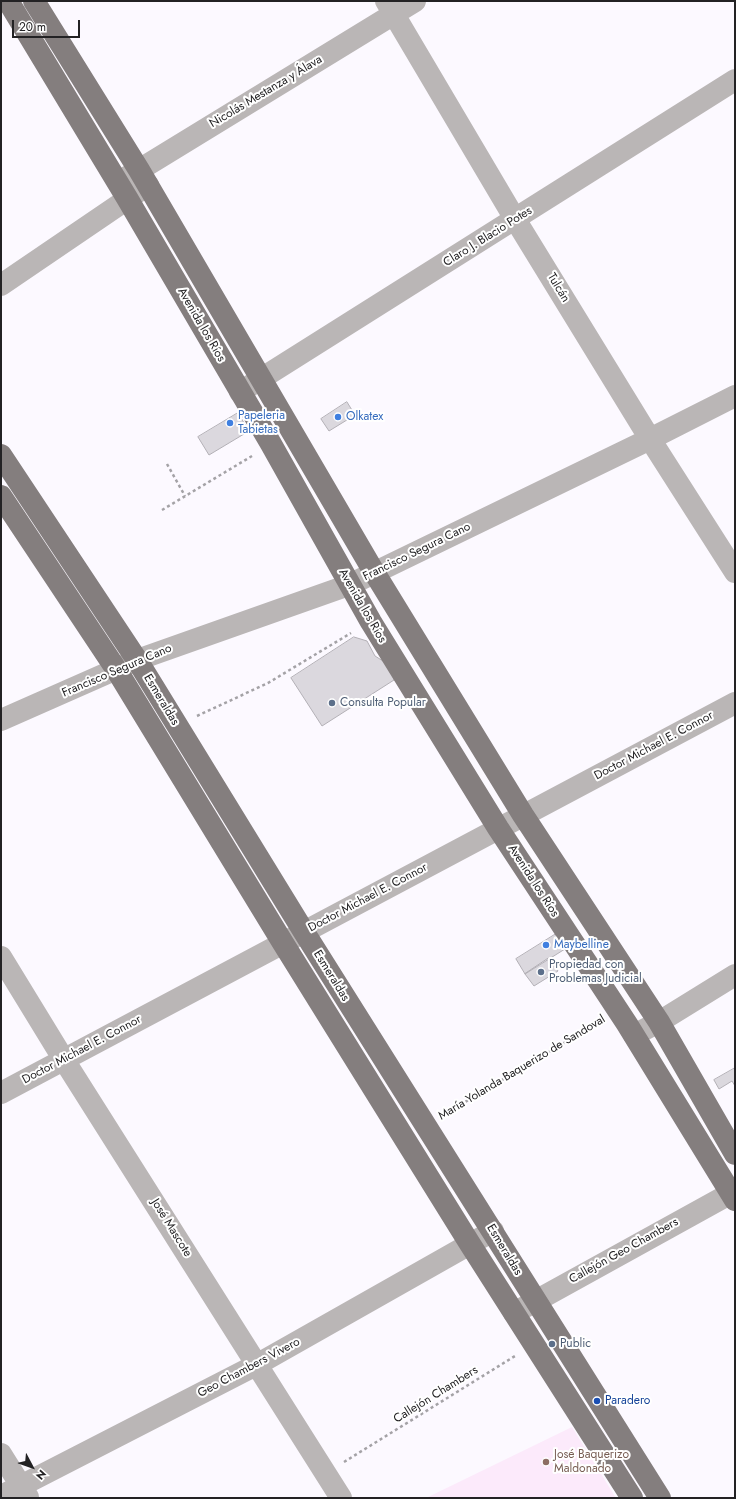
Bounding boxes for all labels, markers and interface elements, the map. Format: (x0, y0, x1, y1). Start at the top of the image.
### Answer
scale bar (14, 12, 82, 38)
text: 20 m (19, 18, 46, 36)
street label: Nicolás Mestanza y Álava (207, 53, 325, 131)
street label: Claro J. Blacio Potes (441, 204, 535, 270)
street label: Tulcán (544, 271, 572, 305)
street label: Avenida los Ríos (174, 285, 228, 365)
place label: Papeleria Tabietas (238, 409, 285, 437)
place label: Olkatex (346, 410, 383, 424)
marker: Olkatex (333, 412, 343, 422)
marker: Papeleria Tabietas (225, 418, 235, 428)
street label: Francisco Segura Cano (361, 520, 473, 584)
street label: Avenida los Ríos (335, 566, 389, 646)
street label: Francisco Segura Cano (60, 641, 174, 701)
street label: Esmeraldas (140, 672, 182, 728)
place label: Consulta Popular (340, 696, 426, 710)
marker: Consulta Popular (327, 698, 337, 708)
street label: Doctor Michael E. Connor (592, 709, 716, 783)
street label: Avenida los Ríos (504, 842, 562, 920)
street label: Doctor Michael E. Connor (306, 861, 430, 935)
place label: Maybelline (554, 938, 609, 952)
marker: Maybelline (541, 940, 551, 950)
street label: Esmeraldas (310, 948, 352, 1004)
place label: Propiedad con Problemas Judicial (549, 958, 642, 986)
marker: Propiedad con Problemas Judicial (536, 967, 546, 977)
street label: María Yolanda Baquerizo de Sandoval (436, 1012, 608, 1124)
street label: Doctor Michael E. Connor (20, 1013, 144, 1087)
street label: José Mascote (147, 1196, 195, 1260)
street label: Callejón Geo Chambers (567, 1215, 681, 1287)
street label: Esmeraldas (483, 1222, 525, 1278)
street label: Geo Chambers Vivero (195, 1335, 303, 1401)
place label: Public (560, 1337, 591, 1351)
marker: Public (547, 1339, 557, 1349)
street label: Callejón Chambers (391, 1363, 481, 1427)
place label: Paradero (605, 1394, 650, 1408)
marker: Paradero (592, 1396, 602, 1406)
north arrow (12, 1447, 52, 1487)
place label: José Baquerizo Maldonado (554, 1448, 629, 1476)
marker: José Baquerizo Maldonado (541, 1457, 551, 1467)
text: N (32, 1466, 50, 1483)

